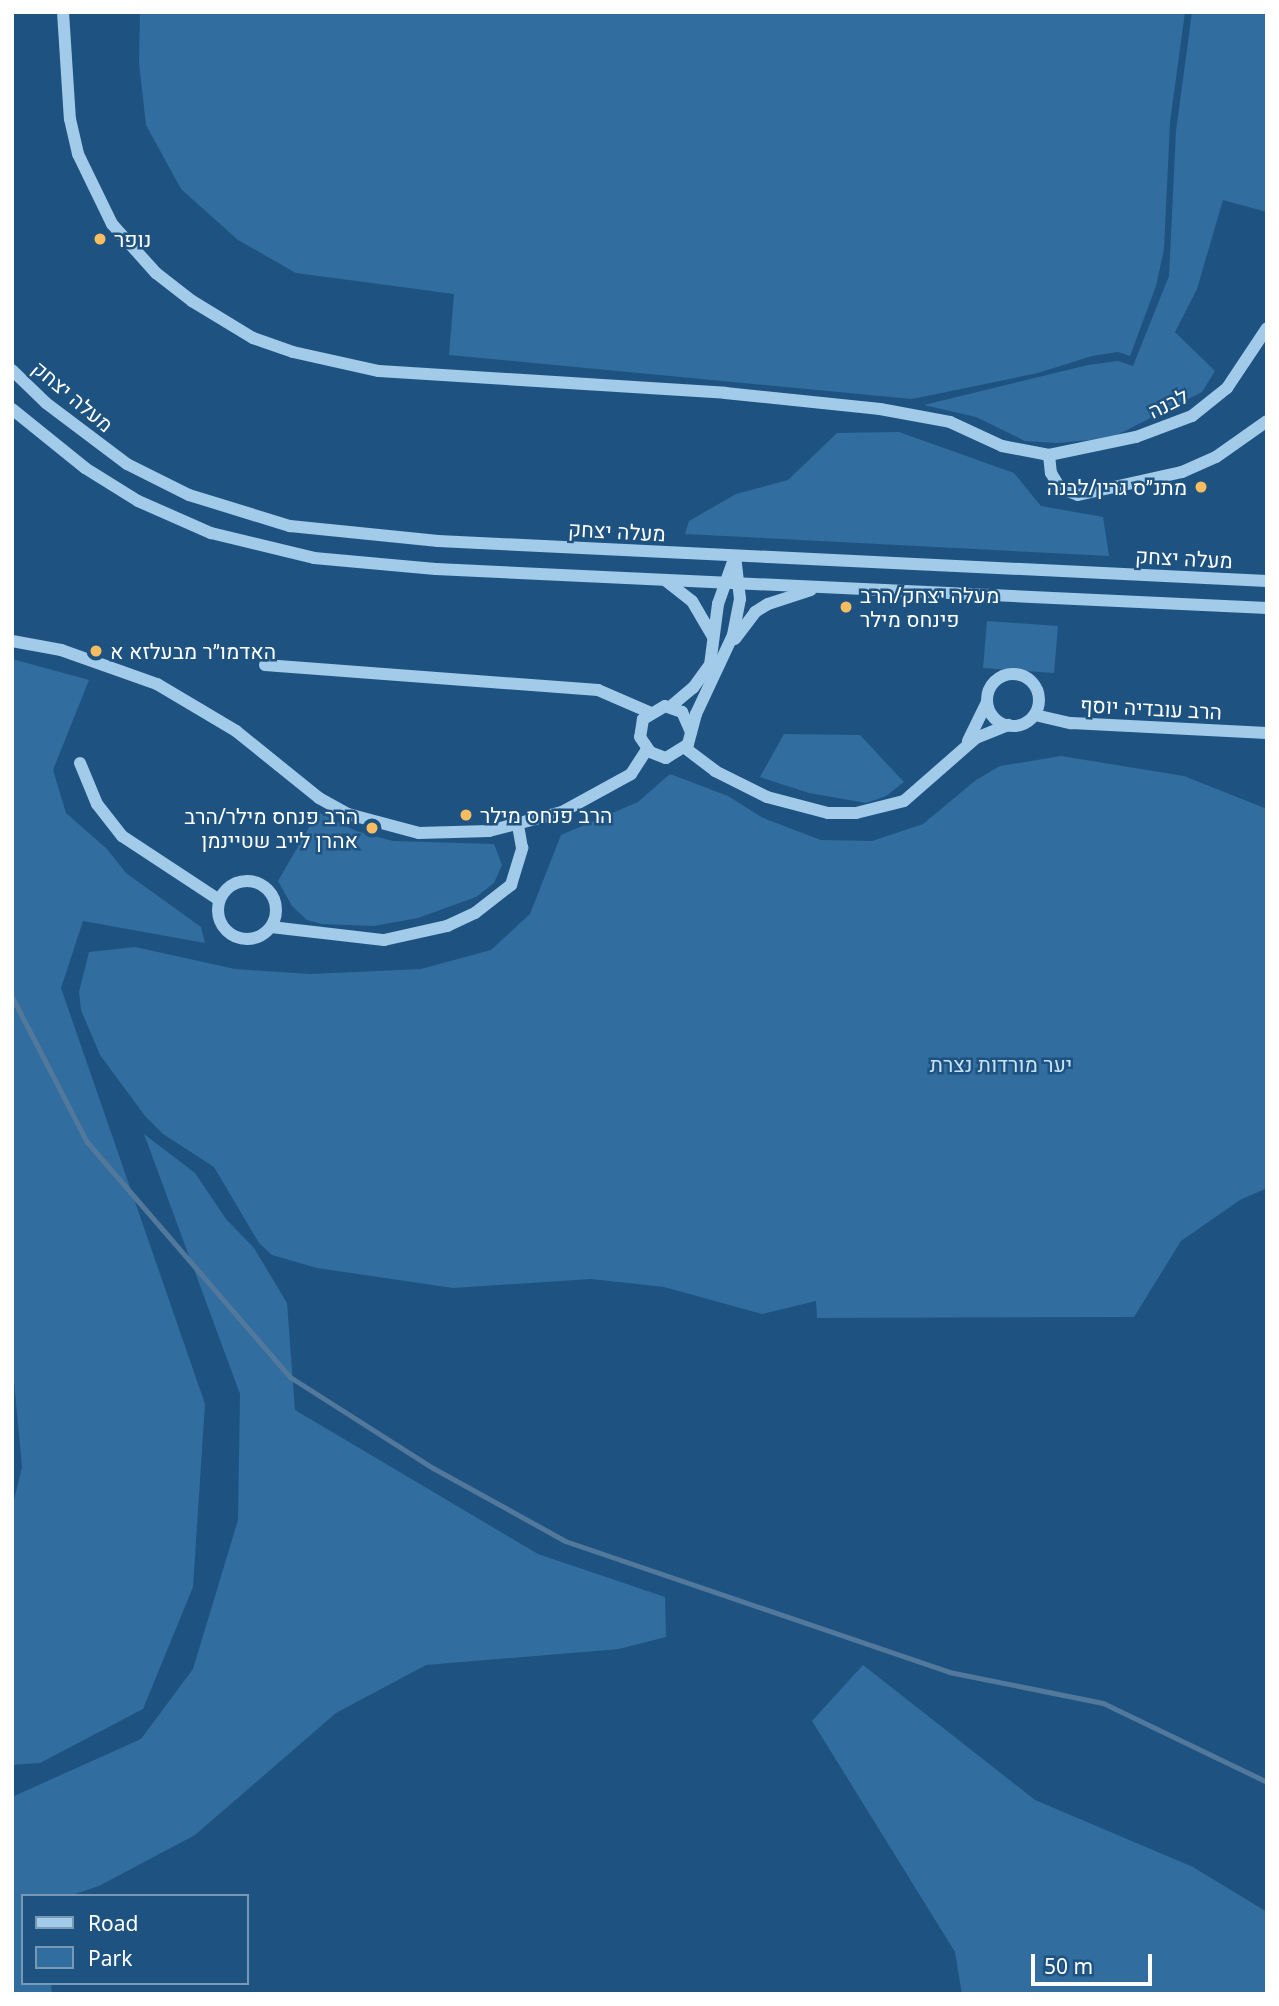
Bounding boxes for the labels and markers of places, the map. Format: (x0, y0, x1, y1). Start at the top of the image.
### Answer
place label: נופר (114, 226, 151, 252)
marker: נופר (92, 231, 108, 247)
place label: מתנ״ס גרין/לבנה (1047, 474, 1187, 500)
marker: מתנ״ס גרין/לבנה (1193, 479, 1209, 495)
place label: מעלה יצחק/הרב פינחס מילר (860, 582, 999, 632)
marker: מעלה יצחק/הרב פינחס מילר (838, 599, 854, 615)
place label: האדמו״ר מבעלזא א (110, 638, 276, 664)
marker: האדמו״ר מבעלזא א (88, 643, 104, 659)
place label: הרב פנחס מילר (480, 802, 612, 828)
place label: הרב פנחס מילר/הרב אהרן לייב שטיינמן (184, 803, 358, 853)
marker: הרב פנחס מילר (458, 807, 474, 823)
marker: הרב פנחס מילר/הרב אהרן לייב שטיינמן (364, 820, 380, 836)

